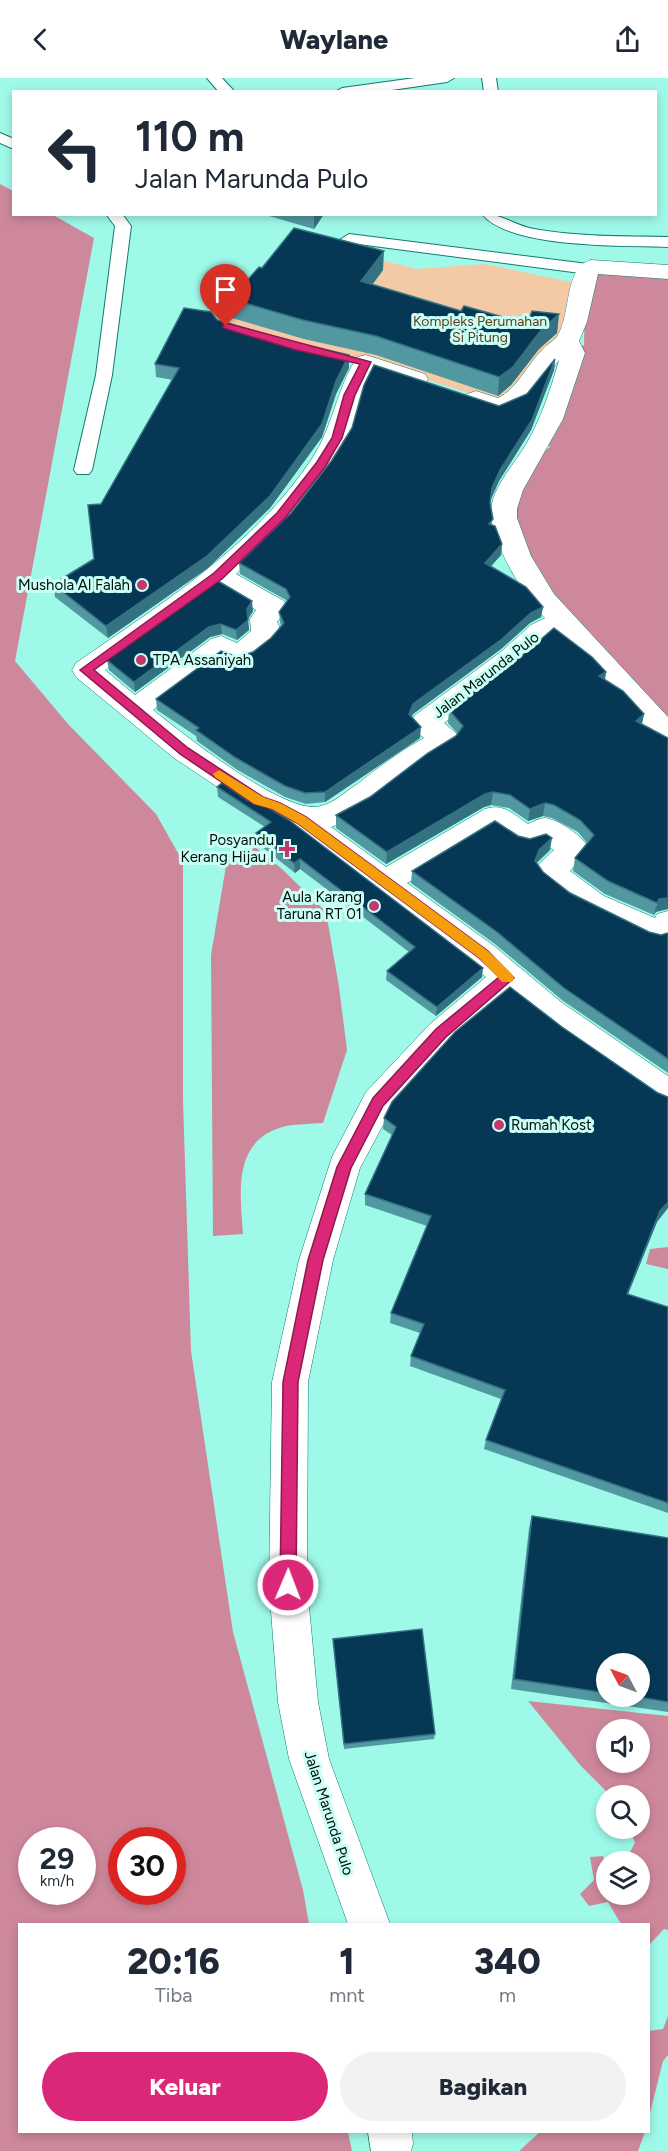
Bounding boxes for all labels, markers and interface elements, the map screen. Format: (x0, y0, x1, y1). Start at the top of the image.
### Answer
icon: back (24, 23, 57, 56)
text: Waylane (280, 23, 388, 56)
icon: share (611, 23, 644, 56)
text: 110 m (135, 111, 244, 162)
icon: left (36, 114, 114, 192)
text: Jalan Marunda Pulo (135, 162, 368, 195)
pin (200, 264, 251, 326)
icon: arrive (209, 273, 242, 306)
park label: Kompleks Perumahan Si Pitung (413, 313, 547, 346)
place label: Mushola Al Falah (18, 576, 130, 594)
marker: Mushola Al Falah (135, 578, 149, 592)
street label: Jalan Marunda Pulo (429, 628, 543, 722)
place label: TPA Assaniyah (153, 651, 251, 669)
marker: TPA Assaniyah (134, 653, 148, 667)
place label: Posyandu Kerang Hijau I (181, 831, 274, 866)
marker: Posyandu Kerang Hijau I (278, 840, 296, 858)
place label: Aula Karang Taruna RT 01 (277, 888, 362, 923)
marker: Aula Karang Taruna RT 01 (367, 899, 381, 913)
place label: Rumah Kost (511, 1116, 592, 1134)
marker: Rumah Kost (492, 1118, 506, 1132)
position arrow (256, 1553, 320, 1617)
north arrow (596, 1653, 650, 1707)
map controls (596, 1653, 650, 1905)
button: sound (596, 1719, 650, 1773)
street label: Jalan Marunda Pulo (300, 1749, 358, 1878)
button: search (596, 1785, 650, 1839)
speed limit sign: 30 (108, 1827, 186, 1905)
text: 29 (40, 1840, 74, 1877)
button: layers (596, 1851, 650, 1905)
text: km/h (40, 1872, 74, 1890)
text: 20:16 (127, 1940, 220, 1983)
text: 1 (339, 1940, 355, 1983)
text: 340 (474, 1940, 541, 1983)
text: Tiba (155, 1983, 192, 2007)
text: mnt (329, 1983, 365, 2007)
text: m (499, 1983, 516, 2007)
button: Keluar (42, 2052, 328, 2121)
button: Bagikan (340, 2052, 626, 2121)

